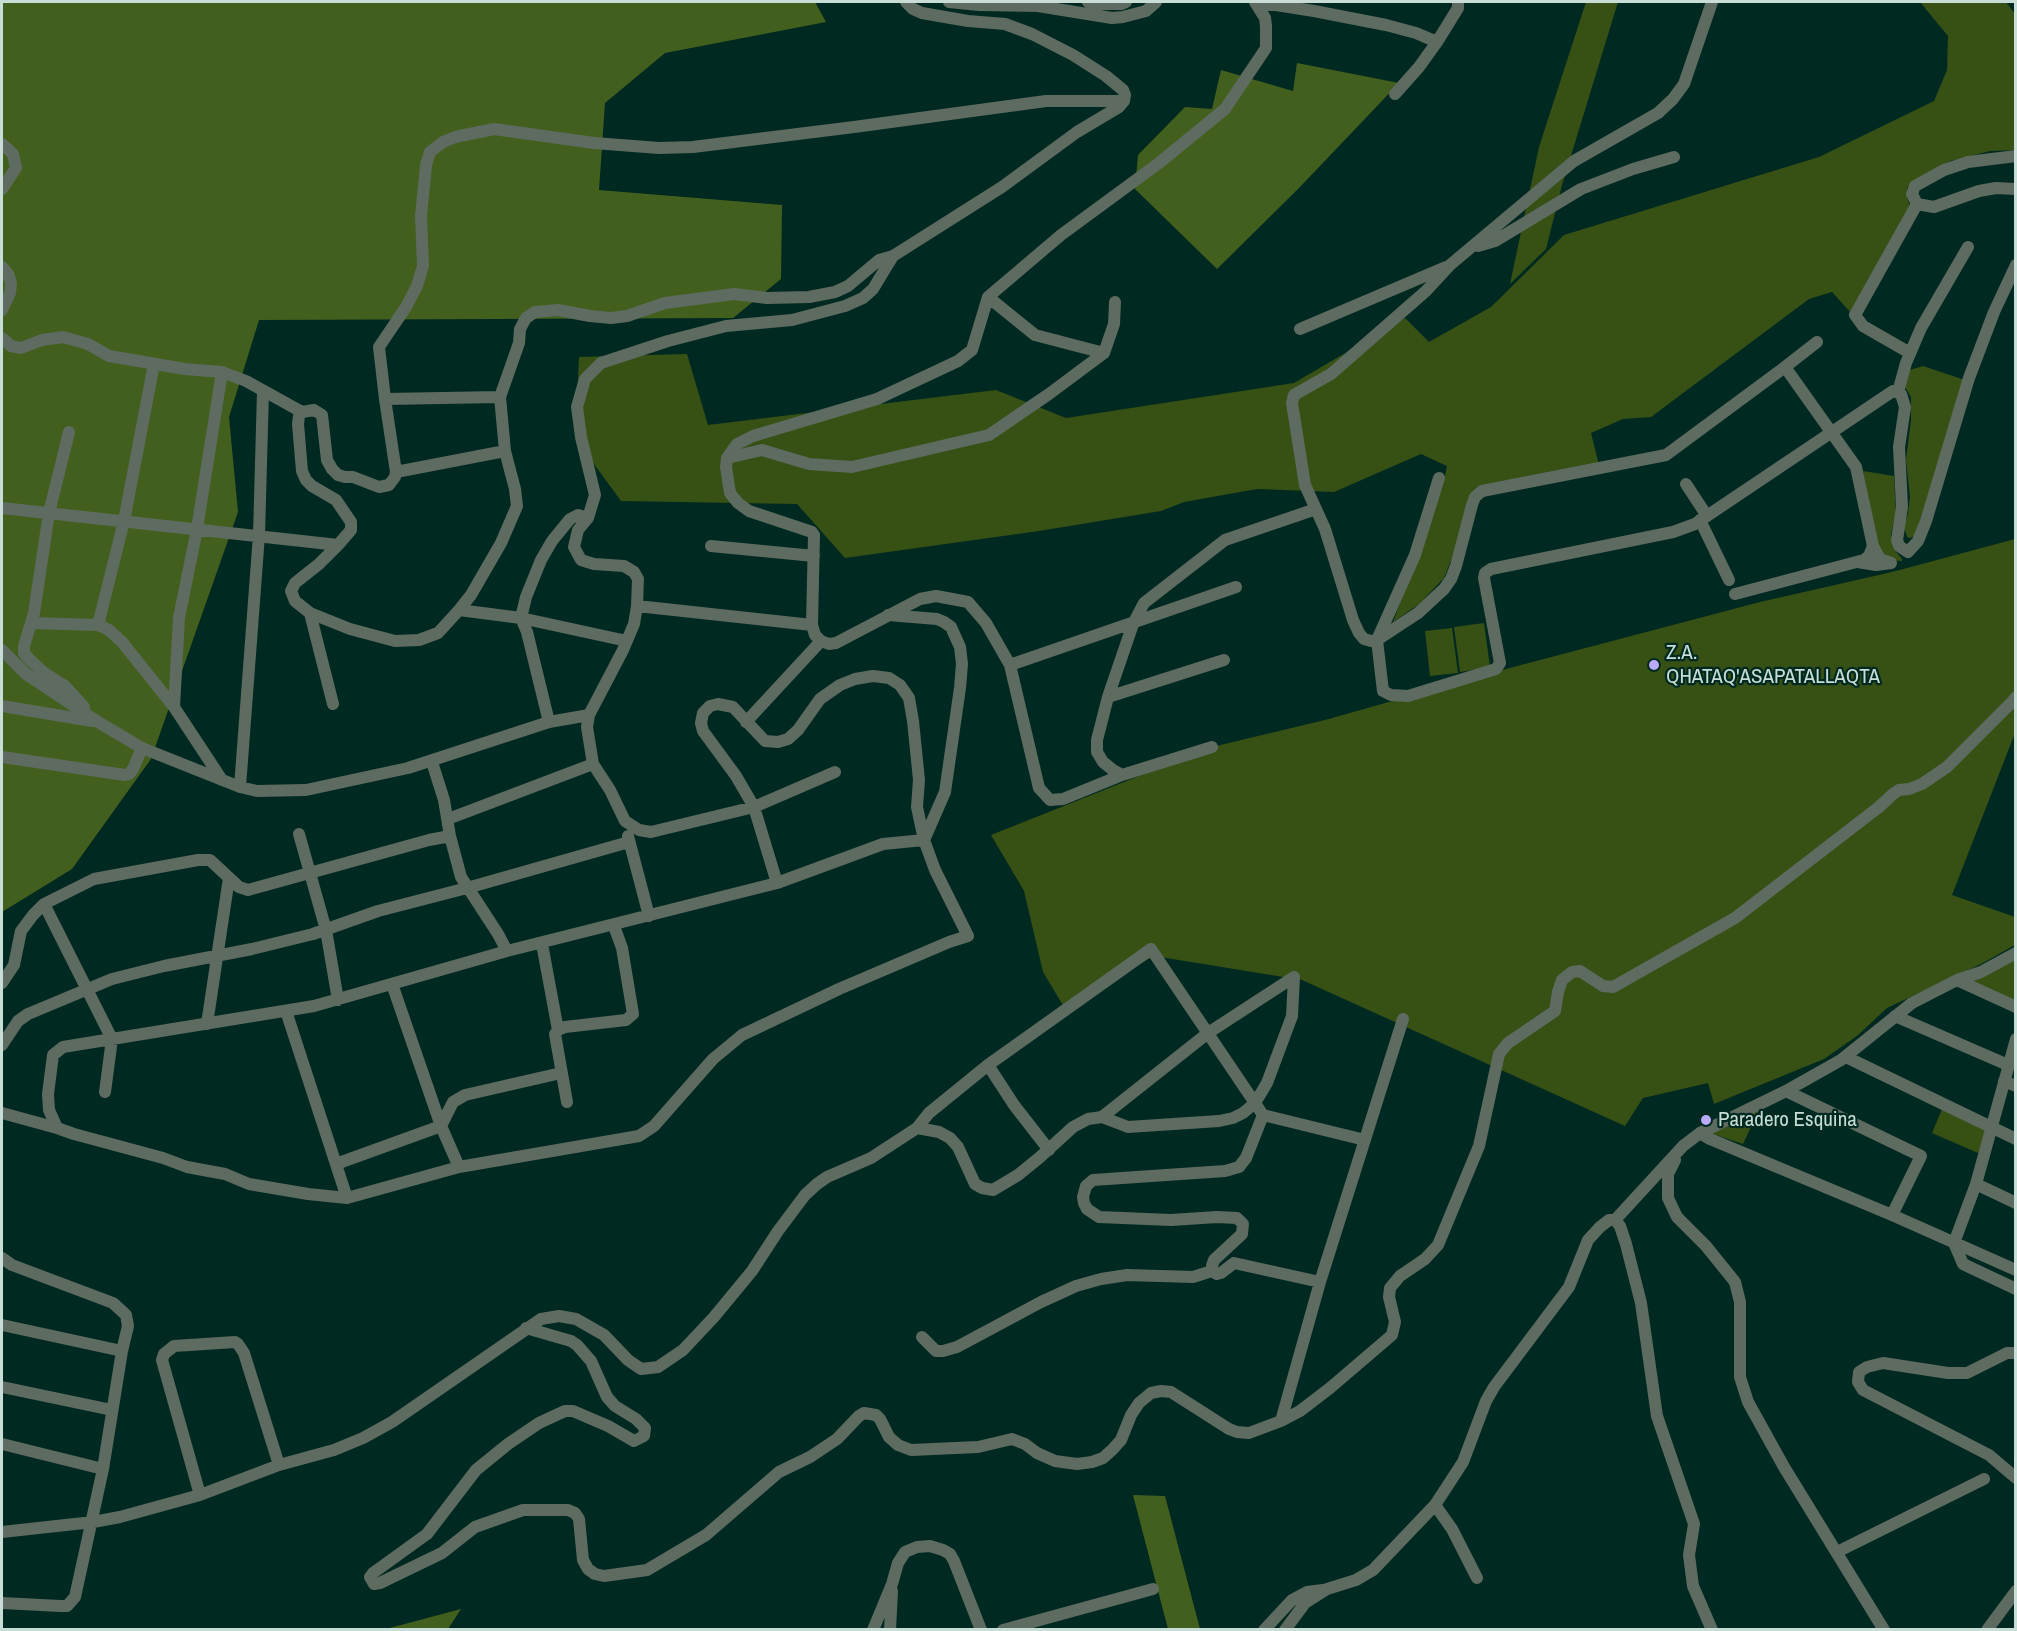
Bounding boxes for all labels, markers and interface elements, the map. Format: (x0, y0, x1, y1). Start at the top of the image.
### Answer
place label: Z.A. QHATAQ'ASAPATALLAQTA (1666, 640, 1880, 690)
marker: Z.A. QHATAQ'ASAPATALLAQTA (1647, 658, 1661, 672)
place label: Paradero Esquina (1718, 1107, 1857, 1133)
marker: Paradero Esquina (1699, 1113, 1713, 1127)

